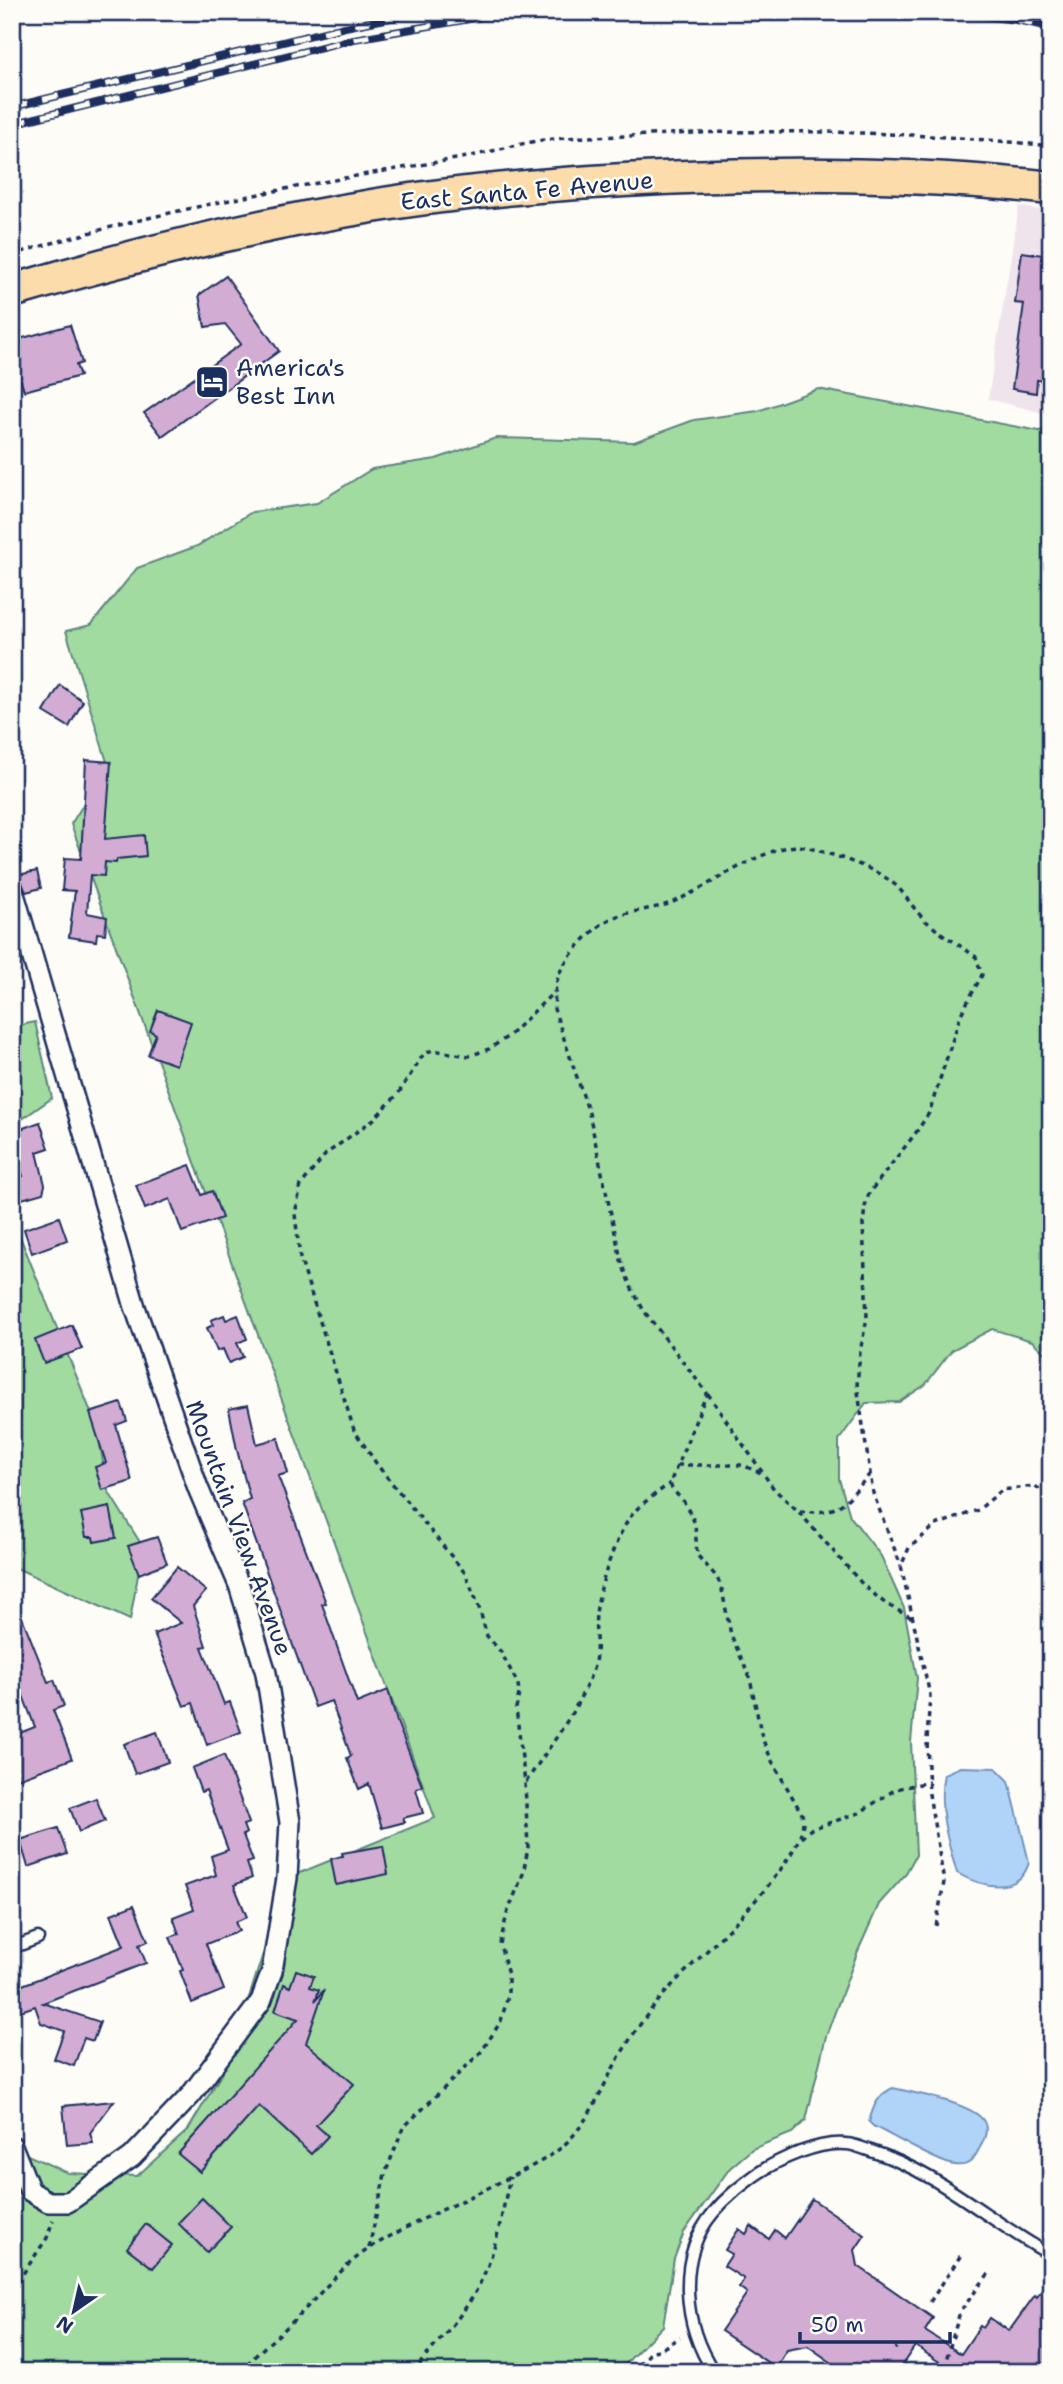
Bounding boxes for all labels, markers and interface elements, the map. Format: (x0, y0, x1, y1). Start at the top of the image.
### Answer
street label: East Santa Fe Avenue (399, 164, 655, 218)
place label: America's Best Inn (236, 352, 345, 412)
hotel icon: America's Best Inn (193, 363, 231, 401)
street label: Mountain View Avenue (178, 1396, 300, 1660)
north arrow (38, 2276, 108, 2346)
scale bar (800, 2300, 951, 2344)
text: N (52, 2310, 78, 2339)
text: 50 m (811, 2311, 864, 2339)

